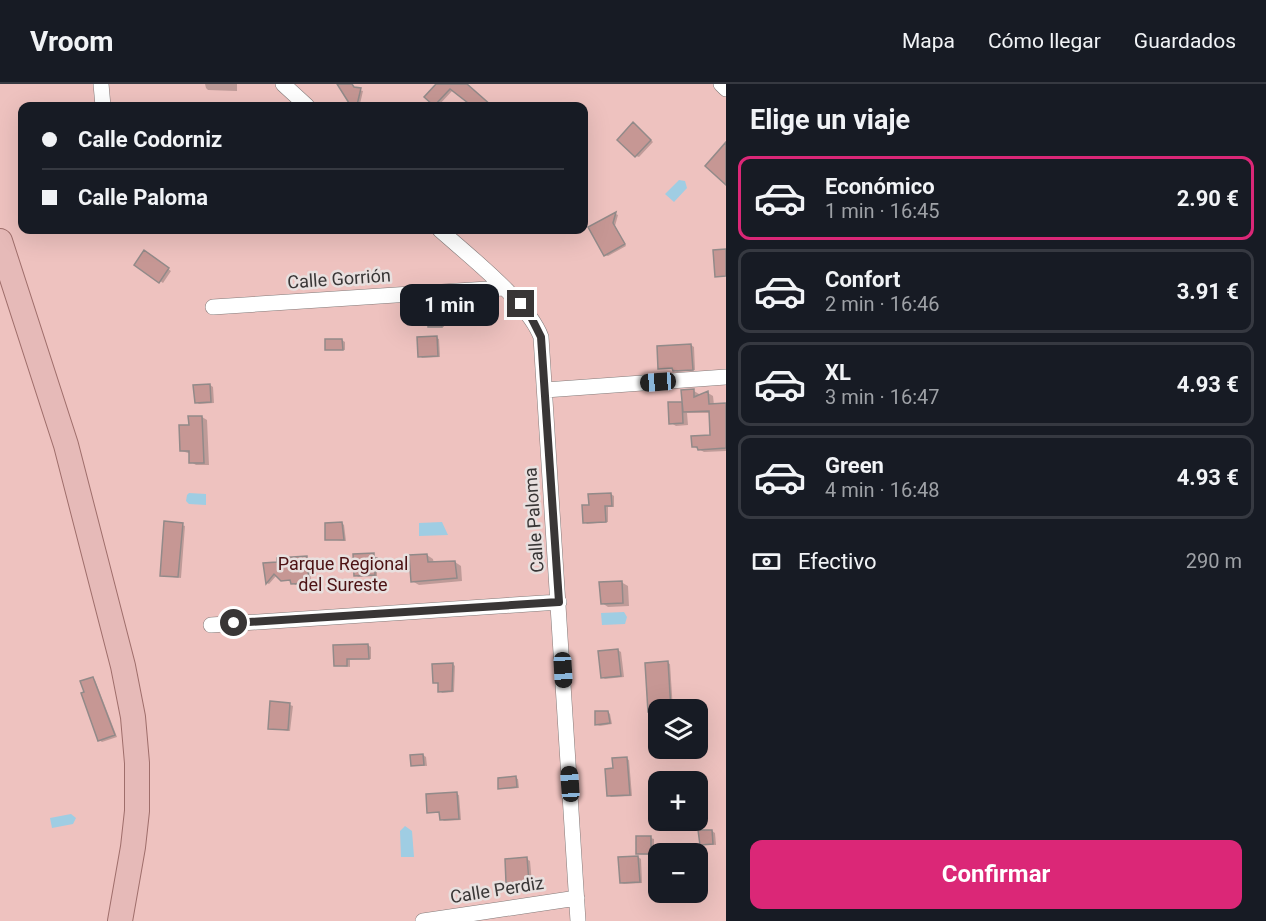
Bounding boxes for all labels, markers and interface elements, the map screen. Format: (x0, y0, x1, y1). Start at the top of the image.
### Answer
text: Vroom (30, 25, 114, 58)
text: Mapa (902, 29, 955, 53)
text: Cómo llegar (988, 29, 1101, 53)
text: Guardados (1134, 29, 1236, 53)
text: Elige un viaje (750, 104, 910, 136)
text: Calle Codorniz (78, 127, 222, 152)
icon: car (753, 171, 807, 225)
text: Económico (825, 174, 935, 199)
text: Calle Paloma (78, 185, 208, 210)
text: 2.90 € (1177, 186, 1239, 211)
text: 1 min · 16:45 (825, 199, 940, 223)
street label: Calle Gorrión (287, 264, 391, 293)
icon: car (753, 264, 807, 318)
text: Confort (825, 267, 900, 292)
text: 3.91 € (1177, 279, 1239, 304)
callout: 1 min (401, 283, 500, 325)
route end (507, 290, 534, 317)
text: 2 min · 16:46 (825, 292, 940, 316)
text: 1 min (424, 293, 475, 317)
icon: car (753, 357, 807, 411)
text: XL (825, 360, 851, 385)
car (639, 372, 677, 392)
text: 4.93 € (1177, 372, 1239, 397)
text: 3 min · 16:47 (825, 385, 940, 409)
icon: car (753, 450, 807, 504)
text: Green (825, 453, 884, 478)
text: 4.93 € (1177, 465, 1239, 490)
street label: Calle Paloma (519, 467, 548, 573)
text: 4 min · 16:48 (825, 478, 940, 502)
icon: cash (750, 545, 783, 578)
text: Efectivo (798, 549, 876, 574)
text: 290 m (1186, 549, 1242, 573)
park label: Parque Regional del Sureste (278, 553, 408, 595)
route start (220, 609, 247, 636)
car (553, 652, 573, 688)
map controls (648, 699, 708, 903)
button: layers (648, 699, 708, 759)
car (560, 765, 580, 803)
button: + (648, 771, 708, 831)
button: Confirmar (750, 840, 1242, 909)
button: − (648, 843, 708, 903)
street label: Calle Perdiz (449, 872, 545, 907)

